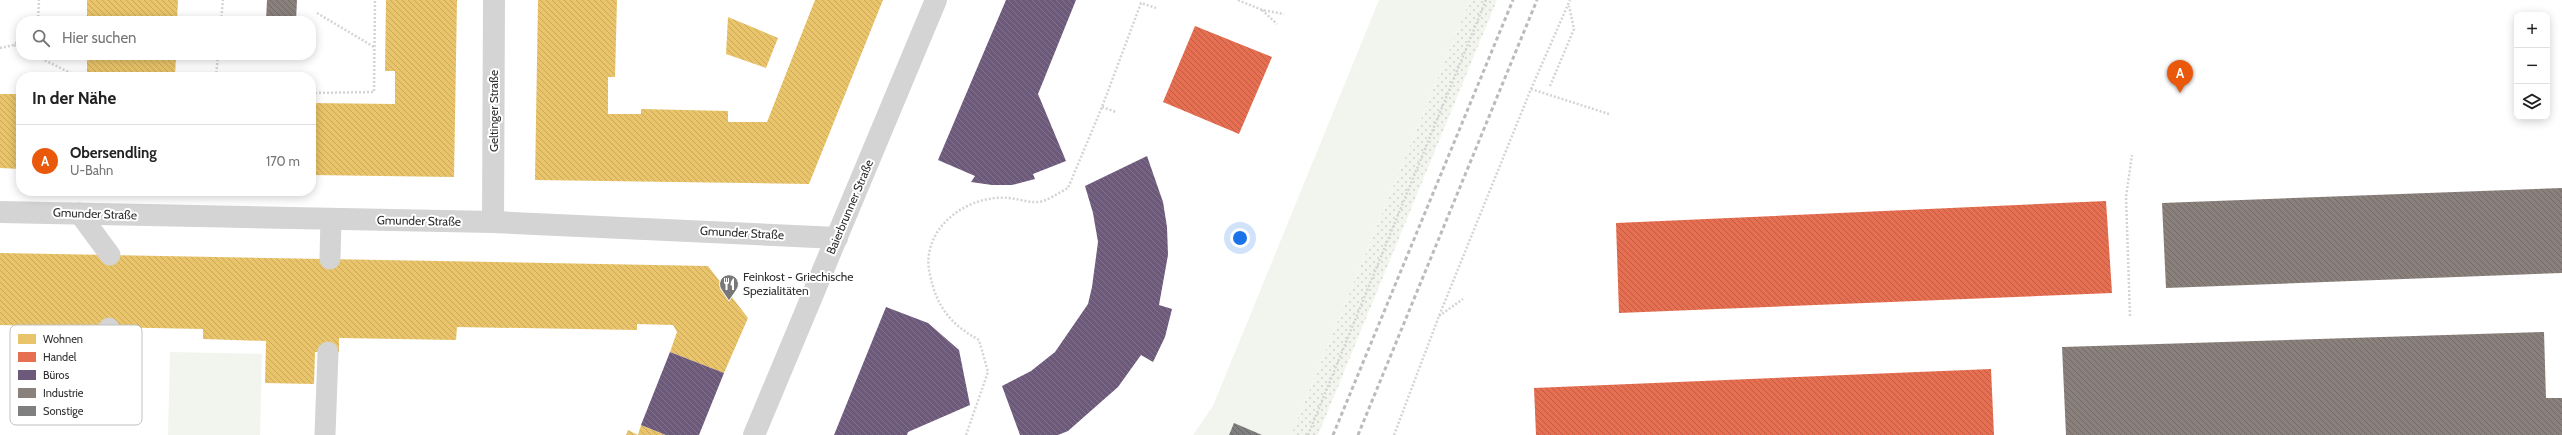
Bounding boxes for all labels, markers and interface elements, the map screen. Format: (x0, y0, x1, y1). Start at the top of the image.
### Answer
map controls (2514, 12, 2550, 120)
button: + (2514, 12, 2550, 48)
search box (16, 16, 316, 60)
icon: search (30, 27, 52, 49)
text: Hier suchen (62, 29, 137, 47)
button: − (2514, 48, 2550, 84)
pin: A (2167, 60, 2193, 93)
street label: Geltinger Straße (486, 70, 501, 152)
button: layers (2514, 84, 2550, 120)
text: In der Nähe (32, 88, 116, 108)
text: Obersendling (70, 144, 157, 162)
text: A (41, 153, 49, 169)
text: 170 m (266, 153, 300, 169)
street label: Baierbrunner Straße (823, 157, 876, 256)
text: U-Bahn (70, 162, 113, 178)
street label: Gmunder Straße (53, 205, 137, 222)
street label: Gmunder Straße (377, 212, 461, 229)
street label: Gmunder Straße (700, 223, 784, 242)
your location (1230, 228, 1250, 248)
place label: Feinkost - Griechische Spezialitäten (743, 269, 853, 298)
restaurant icon: Feinkost - Griechische Spezialitäten (718, 273, 740, 301)
legend (10, 325, 142, 425)
text: Wohnen (43, 332, 83, 346)
text: Handel (43, 350, 77, 364)
text: Büros (43, 368, 70, 382)
text: Industrie (43, 386, 84, 400)
text: Sonstige (43, 404, 84, 418)

